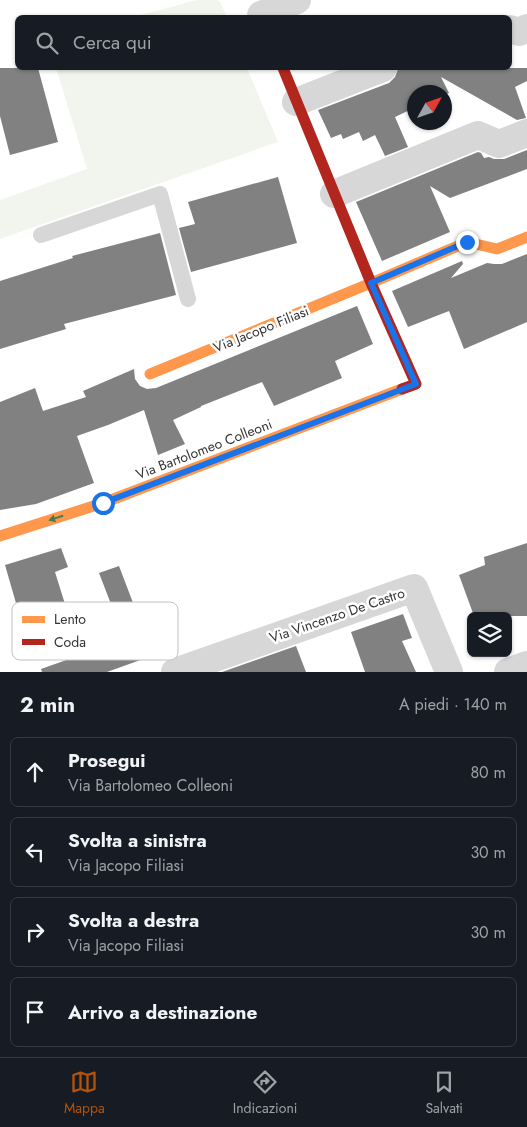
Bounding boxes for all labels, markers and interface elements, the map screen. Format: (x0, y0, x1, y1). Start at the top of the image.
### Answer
search box (15, 15, 512, 70)
icon: search (33, 29, 61, 57)
text: Cerca qui (73, 29, 152, 56)
north arrow (407, 85, 452, 130)
route end (456, 231, 479, 254)
street label: Via Jacopo Filiasi (210, 301, 312, 357)
street label: Via Bartolomeo Colleoni (133, 414, 275, 484)
route start (92, 492, 115, 515)
one-way arrow (49, 515, 64, 522)
street label: Via Vincenzo De Castro (267, 582, 408, 648)
legend (12, 602, 178, 660)
text: Lento (54, 609, 86, 629)
map controls (467, 612, 512, 657)
button: layers (467, 612, 512, 657)
text: Coda (54, 632, 86, 652)
text: 2 min (20, 690, 75, 720)
text: A piedi · 140 m (399, 693, 507, 716)
text: Prosegui (68, 747, 146, 774)
icon: ahead (21, 758, 49, 786)
text: 80 m (470, 761, 506, 784)
text: Via Bartolomeo Colleoni (68, 774, 233, 797)
text: Svolta a sinistra (68, 827, 207, 854)
icon: left (21, 838, 49, 866)
text: 30 m (470, 841, 506, 864)
text: Via Jacopo Filiasi (68, 854, 184, 877)
text: Svolta a destra (68, 907, 199, 934)
icon: right (21, 918, 49, 946)
text: 30 m (470, 921, 506, 944)
text: Via Jacopo Filiasi (68, 934, 184, 957)
icon: arrive (21, 998, 49, 1026)
text: Arrivo a destinazione (68, 999, 257, 1026)
tab: Mappa (64, 1068, 105, 1118)
tab: Indicazioni (233, 1068, 297, 1118)
tab: Salvati (425, 1068, 463, 1118)

